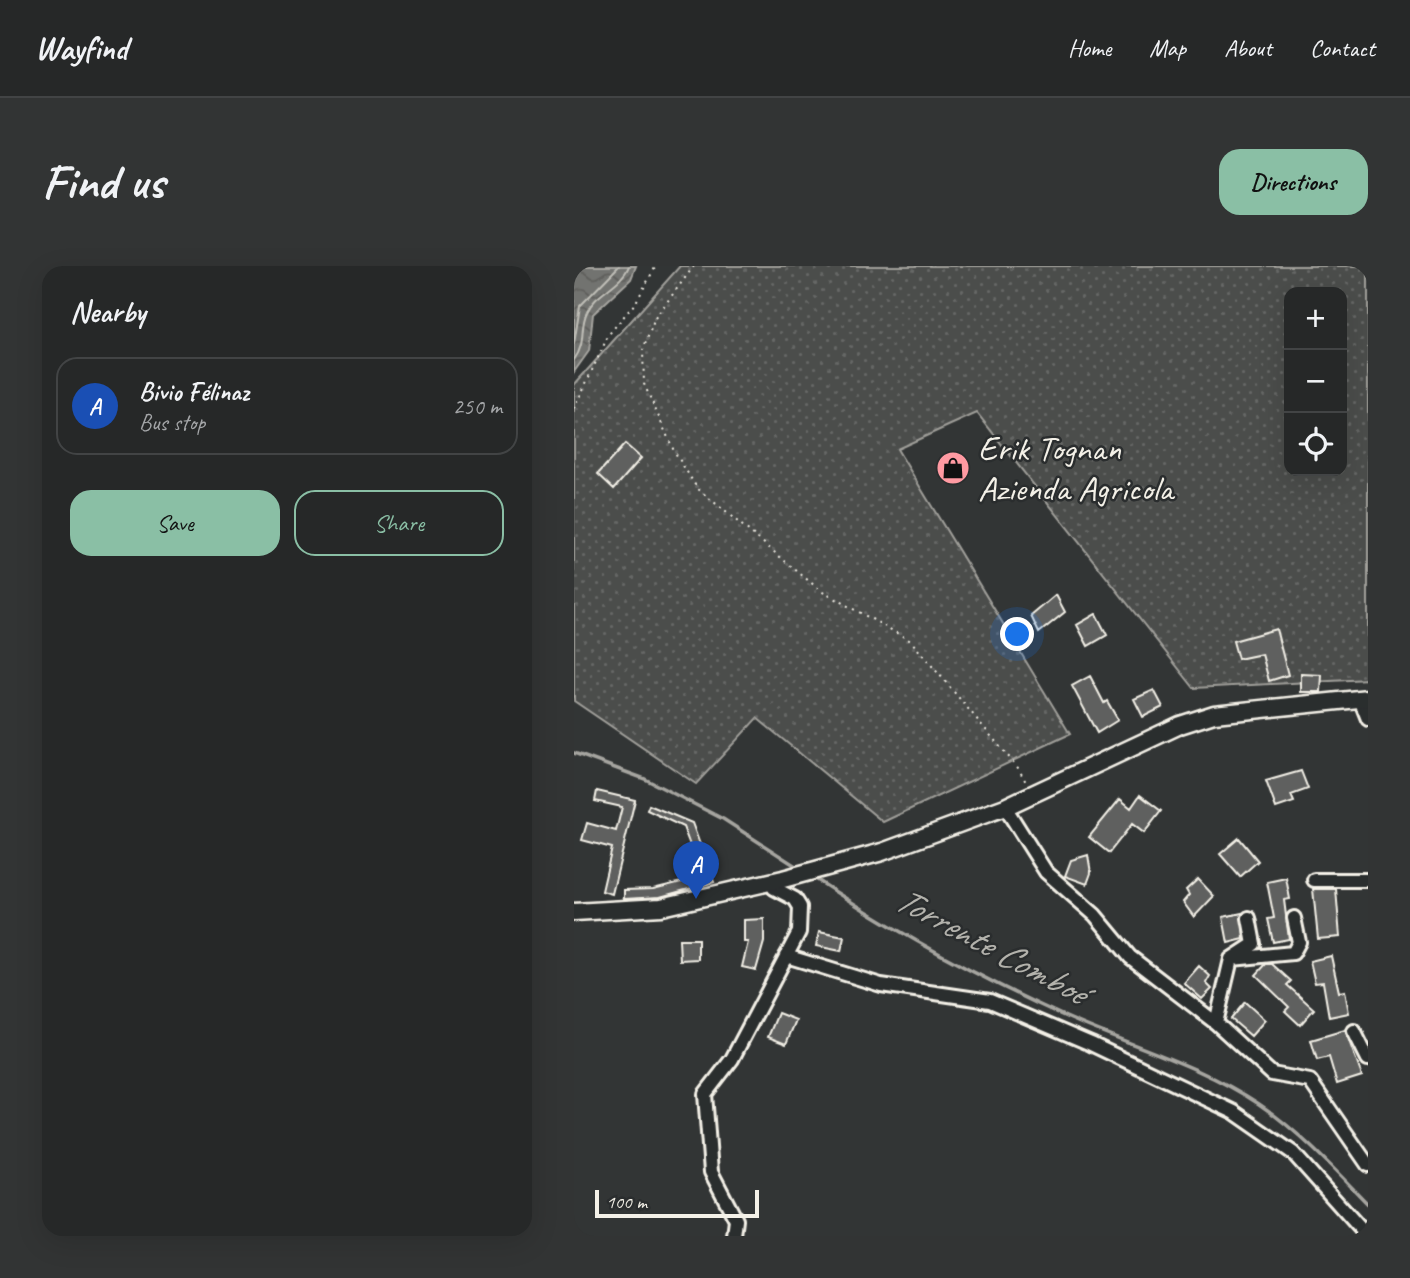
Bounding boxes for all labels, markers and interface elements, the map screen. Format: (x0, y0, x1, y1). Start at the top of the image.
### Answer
text: Wayfind (35, 27, 128, 69)
text: Home (1068, 33, 1111, 63)
text: Map (1149, 33, 1186, 63)
text: About (1224, 33, 1272, 63)
text: Contact (1310, 33, 1375, 63)
button: Directions (1219, 149, 1368, 215)
text: Find us (42, 151, 164, 213)
map controls (1284, 287, 1347, 476)
button: + (1284, 287, 1347, 350)
text: Nearby (70, 293, 146, 331)
button: − (1284, 350, 1347, 413)
text: Bivio Félinaz (139, 375, 249, 408)
text: A (89, 392, 101, 421)
text: 250 m (453, 392, 502, 421)
text: Bus stop (139, 408, 205, 437)
button: locate (1284, 413, 1347, 476)
place label: Erik Tognan Azienda Agricola (978, 426, 1175, 511)
shop icon: Erik Tognan Azienda Agricola (934, 449, 972, 487)
button: Save (70, 490, 280, 556)
button: Share (294, 490, 504, 556)
your location (1000, 617, 1034, 651)
pin: A (673, 841, 719, 899)
water label: Torrente Comboé (887, 875, 1104, 1020)
scale bar (595, 1187, 760, 1219)
text: 100 m (606, 1190, 647, 1214)

